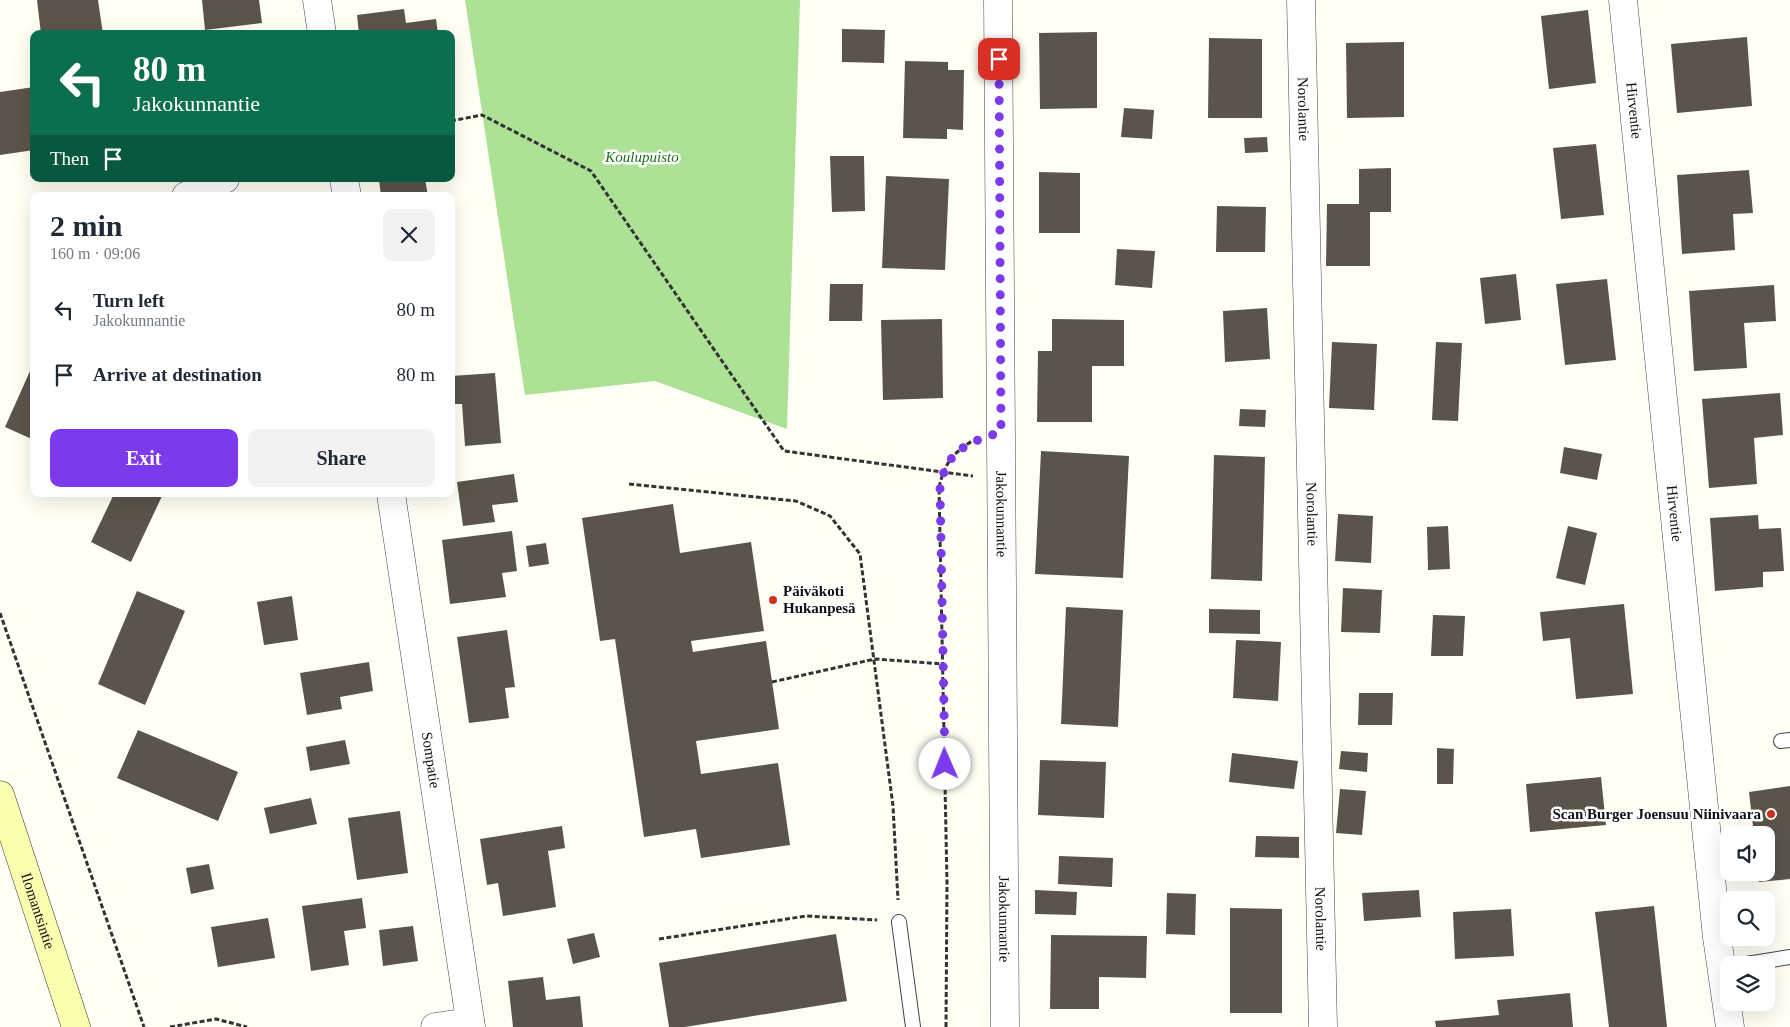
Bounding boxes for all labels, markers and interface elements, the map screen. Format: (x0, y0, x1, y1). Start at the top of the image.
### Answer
pin (978, 38, 1020, 80)
icon: arrive (985, 45, 1013, 73)
icon: left (50, 50, 115, 115)
text: 80 m (133, 50, 206, 89)
street label: Norolantie (1295, 77, 1312, 142)
street label: Hirventie (1623, 81, 1645, 140)
text: Jakokunnantie (133, 91, 260, 116)
icon: arrive (99, 145, 127, 173)
text: Then (50, 148, 89, 169)
park label: Koulupuisto (604, 149, 679, 165)
text: 2 min (50, 209, 123, 242)
button: close (383, 209, 435, 261)
text: 160 m · 09:06 (50, 245, 140, 262)
text: Turn left (93, 290, 165, 311)
icon: left (50, 296, 78, 324)
text: 80 m (396, 299, 435, 320)
text: Jakokunnantie (93, 312, 185, 329)
icon: arrive (50, 361, 78, 389)
text: Arrive at destination (93, 364, 262, 385)
text: 80 m (396, 364, 435, 385)
button: Exit (50, 429, 238, 487)
button: Share (248, 429, 435, 487)
street label: Jakokunnantie (993, 471, 1010, 558)
street label: Norolantie (1303, 482, 1321, 546)
street label: Hirventie (1664, 484, 1685, 543)
place label: Päiväkoti Hukanpesä (783, 583, 856, 616)
marker: Päiväkoti Hukanpesä (767, 594, 779, 606)
street label: Sompatie (419, 731, 443, 790)
position arrow (918, 737, 970, 789)
place label: Scan Burger Joensuu Niinivaara (1553, 806, 1761, 822)
marker: Scan Burger Joensuu Niinivaara (1765, 808, 1777, 820)
map controls (1720, 826, 1775, 1011)
button: sound (1720, 826, 1775, 881)
street label: Ilomantsintie (18, 871, 58, 951)
street label: Jakokunnantie (996, 876, 1013, 963)
street label: Norolantie (1312, 887, 1329, 951)
button: search (1720, 891, 1775, 946)
button: layers (1720, 956, 1775, 1011)

